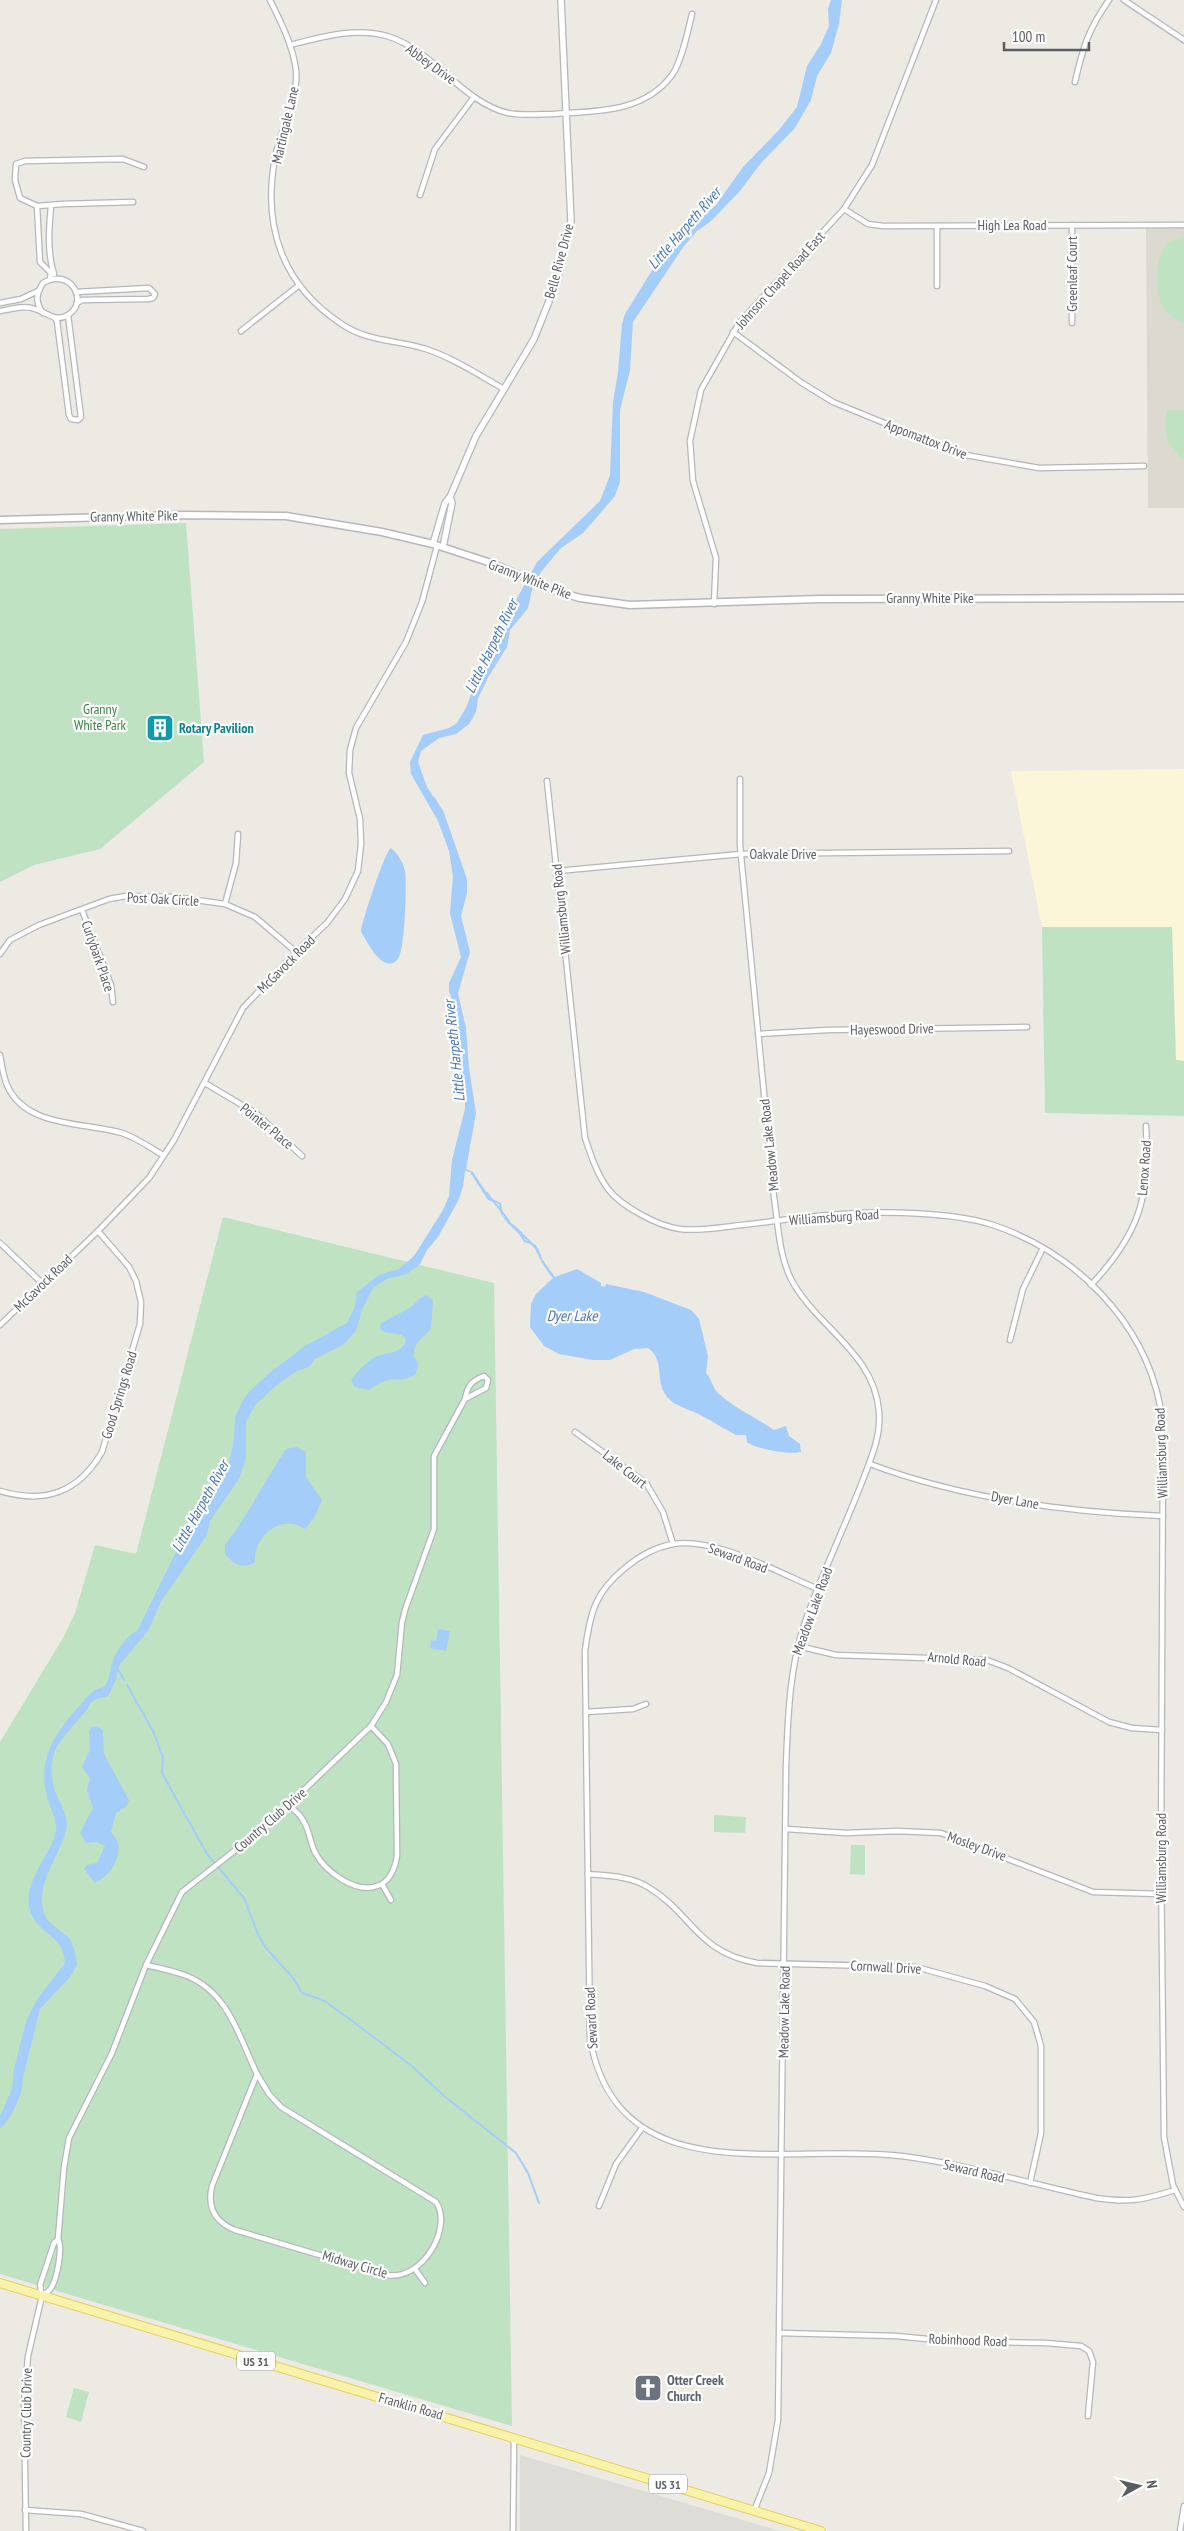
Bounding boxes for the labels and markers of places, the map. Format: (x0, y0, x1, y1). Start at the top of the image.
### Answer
building icon: Rotary Pavilion (145, 713, 175, 743)
place label: Rotary Pavilion (179, 719, 254, 737)
place label: Otter Creek Church (667, 2371, 724, 2405)
church icon: Otter Creek Church (633, 2373, 663, 2403)

